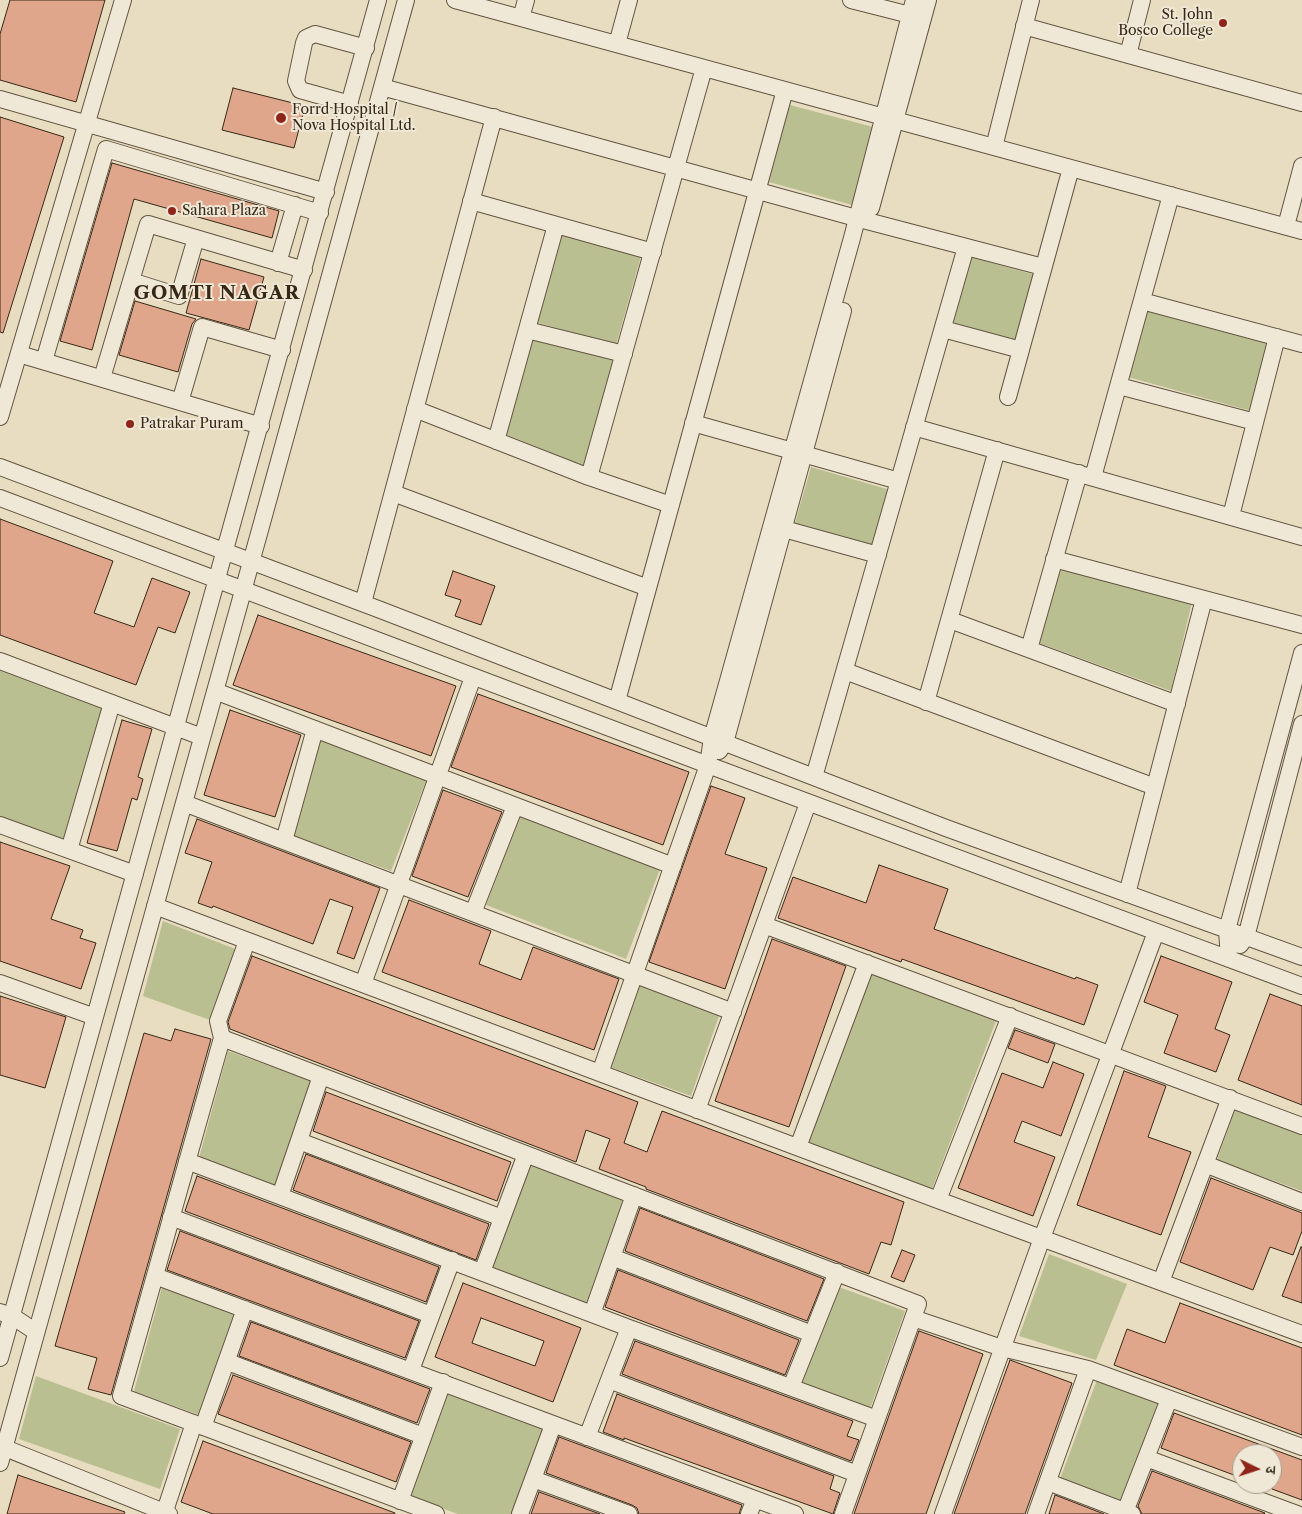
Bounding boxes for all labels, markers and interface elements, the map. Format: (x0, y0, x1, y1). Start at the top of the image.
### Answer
place label: St. John Bosco College (1118, 7, 1213, 40)
marker: St. John Bosco College (1217, 17, 1229, 29)
place label: Forrd Hospital / Nova Hospital Ltd. (292, 102, 415, 134)
marker: Forrd Hospital / Nova Hospital Ltd. (274, 111, 288, 125)
place label: Sahara Plaza (182, 203, 266, 219)
marker: Sahara Plaza (166, 205, 178, 217)
district label: GOMTI NAGAR (132, 283, 302, 305)
place label: Patrakar Puram (140, 416, 244, 432)
marker: Patrakar Puram (124, 418, 136, 430)
north arrow (1232, 1444, 1282, 1494)
text: उ (1262, 1466, 1280, 1474)

